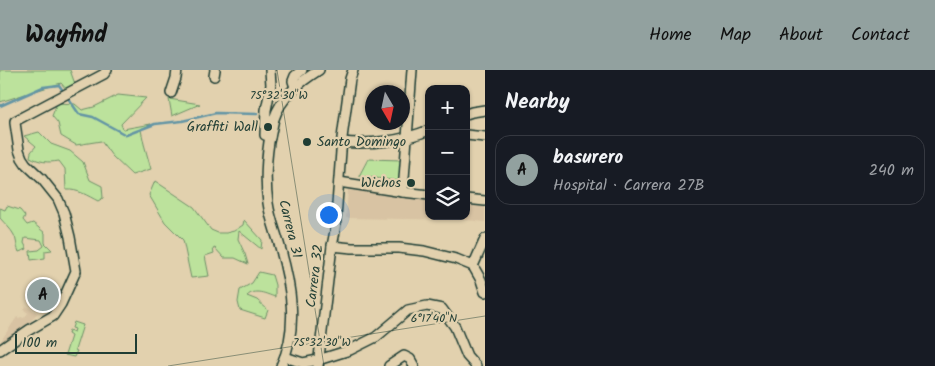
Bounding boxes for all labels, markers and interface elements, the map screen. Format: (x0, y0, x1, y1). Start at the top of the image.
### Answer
text: Wayfind (25, 16, 107, 55)
text: Home (649, 21, 692, 50)
text: Map (720, 21, 751, 50)
text: About (779, 21, 823, 50)
text: Contact (851, 21, 910, 50)
north arrow (365, 85, 410, 130)
map controls (425, 85, 470, 220)
button: + (425, 85, 470, 130)
text: 75°32'30"W (250, 86, 308, 105)
text: Nearby (505, 86, 570, 119)
place label: Graffiti Wall (187, 116, 259, 138)
marker: Graffiti Wall (262, 121, 274, 133)
button: − (425, 130, 470, 175)
place label: Santo Domingo (317, 131, 406, 153)
marker: Santo Domingo (301, 136, 313, 148)
text: basurero (553, 143, 623, 173)
text: A (517, 158, 527, 183)
text: 240 m (869, 158, 914, 183)
place label: Wichos (361, 172, 401, 194)
text: Hospital · Carrera 27B (553, 173, 704, 198)
button: layers (425, 175, 470, 220)
marker: Wichos (405, 177, 417, 189)
street label: Carrera 31 (272, 197, 308, 261)
your location (316, 202, 342, 228)
street label: Carrera 32 (300, 243, 330, 309)
pin: A (27, 276, 59, 314)
text: 6°17'40"N (411, 309, 457, 328)
scale bar (15, 331, 138, 354)
text: 100 m (22, 332, 57, 354)
text: 75°32'30"W (293, 333, 351, 352)

